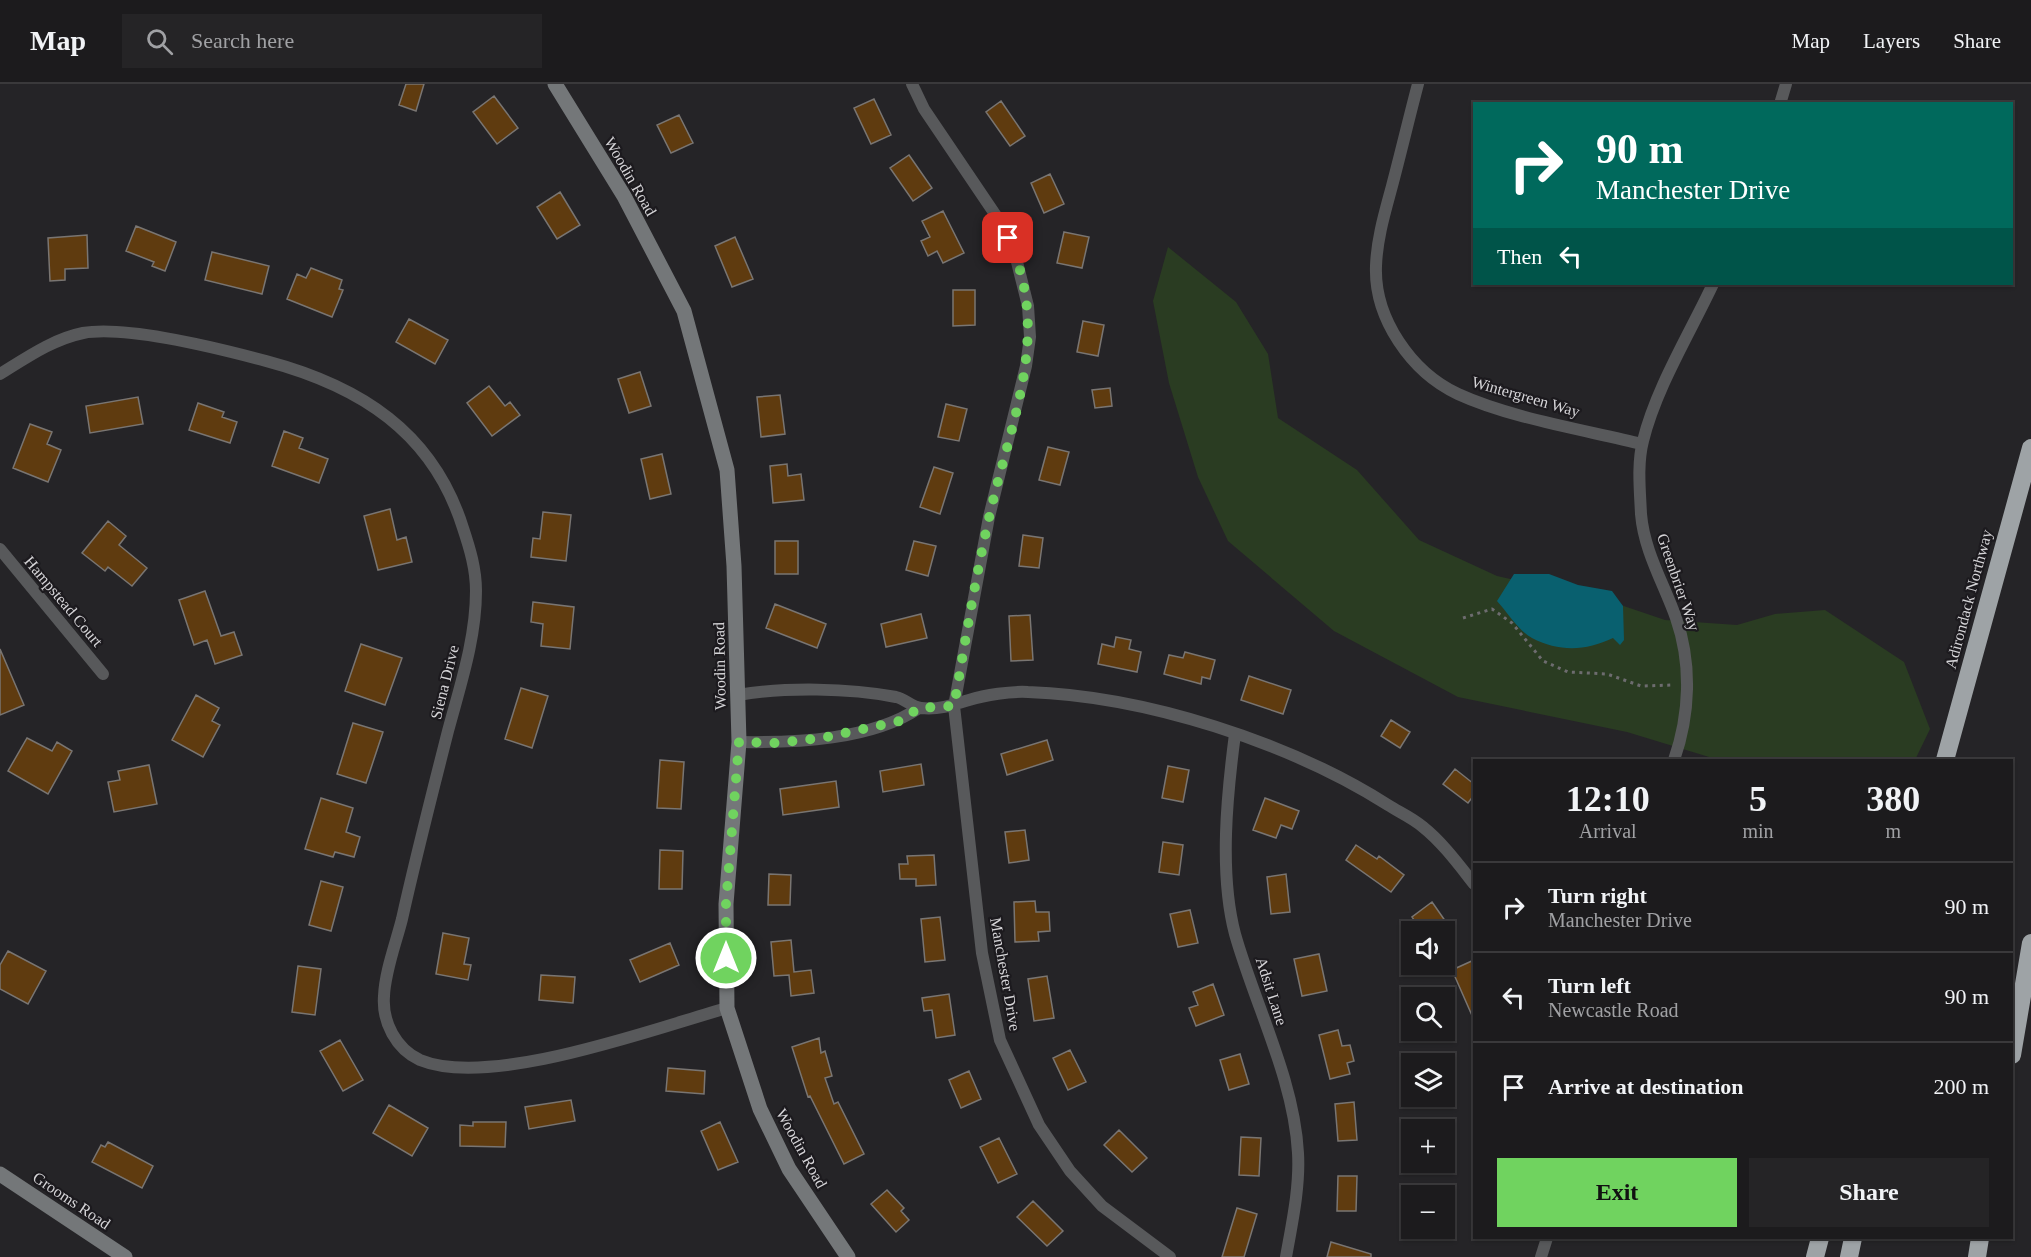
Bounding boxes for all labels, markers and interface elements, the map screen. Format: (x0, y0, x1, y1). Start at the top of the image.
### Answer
search box (122, 14, 542, 68)
text: Map (30, 25, 86, 56)
icon: search (143, 25, 176, 58)
text: Search here (191, 28, 294, 53)
text: Map (1792, 29, 1830, 53)
text: Layers (1863, 29, 1920, 53)
text: Share (1953, 29, 2001, 53)
icon: right (1497, 126, 1575, 204)
text: 90 m (1596, 126, 1684, 172)
street label: Woodin Road (601, 134, 660, 219)
text: Manchester Drive (1596, 175, 1790, 205)
pin (982, 212, 1033, 263)
icon: arrive (991, 221, 1024, 254)
icon: left (1554, 240, 1587, 273)
text: Then (1497, 244, 1542, 269)
street label: Wintergreen Way (1470, 373, 1582, 421)
street label: Adirondack Northway (1942, 528, 1996, 671)
street label: Greenbrier Way (1653, 531, 1703, 633)
street label: Hampstead Court (20, 553, 107, 651)
street label: Woodin Road (710, 622, 729, 710)
street label: Siena Drive (427, 643, 462, 721)
text: 12:10 (1566, 779, 1650, 819)
text: 5 (1749, 779, 1767, 819)
text: 380 (1866, 779, 1920, 819)
text: Arrival (1579, 820, 1637, 842)
text: min (1742, 820, 1774, 842)
text: m (1886, 820, 1901, 842)
text: Turn right (1548, 883, 1647, 908)
icon: right (1497, 891, 1530, 924)
text: 90 m (1944, 894, 1989, 919)
text: Manchester Drive (1548, 909, 1692, 931)
street label: Manchester Drive (987, 916, 1024, 1032)
map controls (1401, 921, 1455, 1239)
button: sound (1401, 921, 1455, 975)
position arrow (694, 926, 758, 990)
street label: Adsit Lane (1253, 955, 1291, 1027)
text: Turn left (1548, 973, 1631, 998)
icon: left (1497, 981, 1530, 1014)
text: 90 m (1944, 984, 1989, 1009)
button: search (1401, 987, 1455, 1041)
text: Newcastle Road (1548, 999, 1679, 1021)
button: layers (1401, 1053, 1455, 1107)
icon: arrive (1497, 1071, 1530, 1104)
text: Arrive at destination (1548, 1074, 1744, 1099)
text: 200 m (1933, 1074, 1989, 1099)
street label: Woodin Road (773, 1106, 830, 1191)
button: + (1401, 1119, 1455, 1173)
button: Exit (1497, 1158, 1737, 1227)
button: Share (1749, 1158, 1989, 1227)
street label: Grooms Road (30, 1168, 114, 1232)
button: − (1401, 1185, 1455, 1239)

